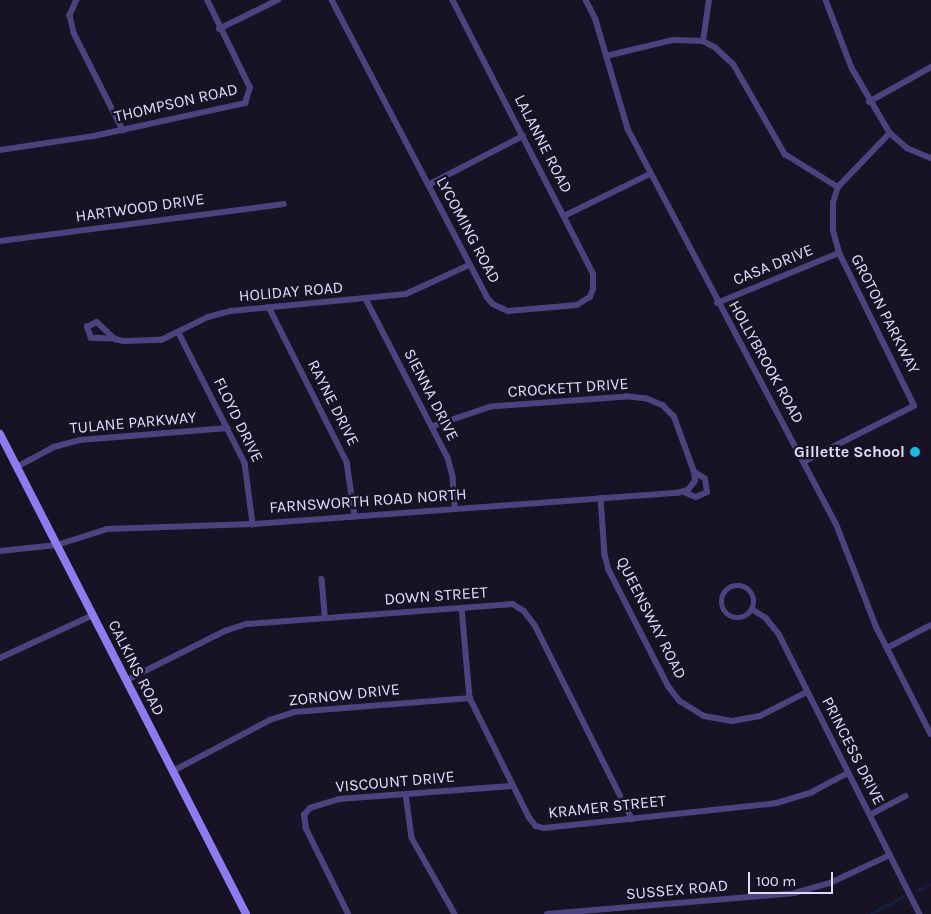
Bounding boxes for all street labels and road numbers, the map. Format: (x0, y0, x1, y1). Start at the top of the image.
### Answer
street label: THOMPSON ROAD (112, 79, 240, 127)
street label: LALANNE ROAD (510, 92, 576, 196)
street label: LYCOMING ROAD (432, 173, 504, 287)
street label: HARTWOOD DRIVE (74, 189, 206, 227)
street label: CASA DRIVE (730, 240, 816, 290)
street label: GROTON PARKWAY (847, 251, 923, 377)
street label: HOLIDAY ROAD (238, 278, 344, 306)
street label: HOLLYBROOK ROAD (724, 297, 808, 427)
street label: SIENNA DRIVE (400, 346, 462, 444)
street label: RAYNE DRIVE (303, 357, 363, 449)
street label: FLOYD DRIVE (209, 374, 267, 466)
street label: CROCKETT DRIVE (507, 374, 629, 402)
street label: TULANE PARKWAY (69, 408, 197, 438)
street label: FARNSWORTH ROAD NORTH (269, 485, 467, 517)
street label: QUEENSWAY ROAD (612, 554, 690, 682)
street label: DOWN STREET (384, 583, 488, 609)
street label: CALKINS ROAD (104, 617, 168, 719)
street label: ZORNOW DRIVE (287, 680, 401, 710)
street label: PRINCESS DRIVE (817, 694, 889, 808)
street label: VISCOUNT DRIVE (335, 767, 455, 797)
street label: KRAMER STREET (547, 791, 667, 823)
street label: SUSSEX ROAD (625, 876, 729, 904)

